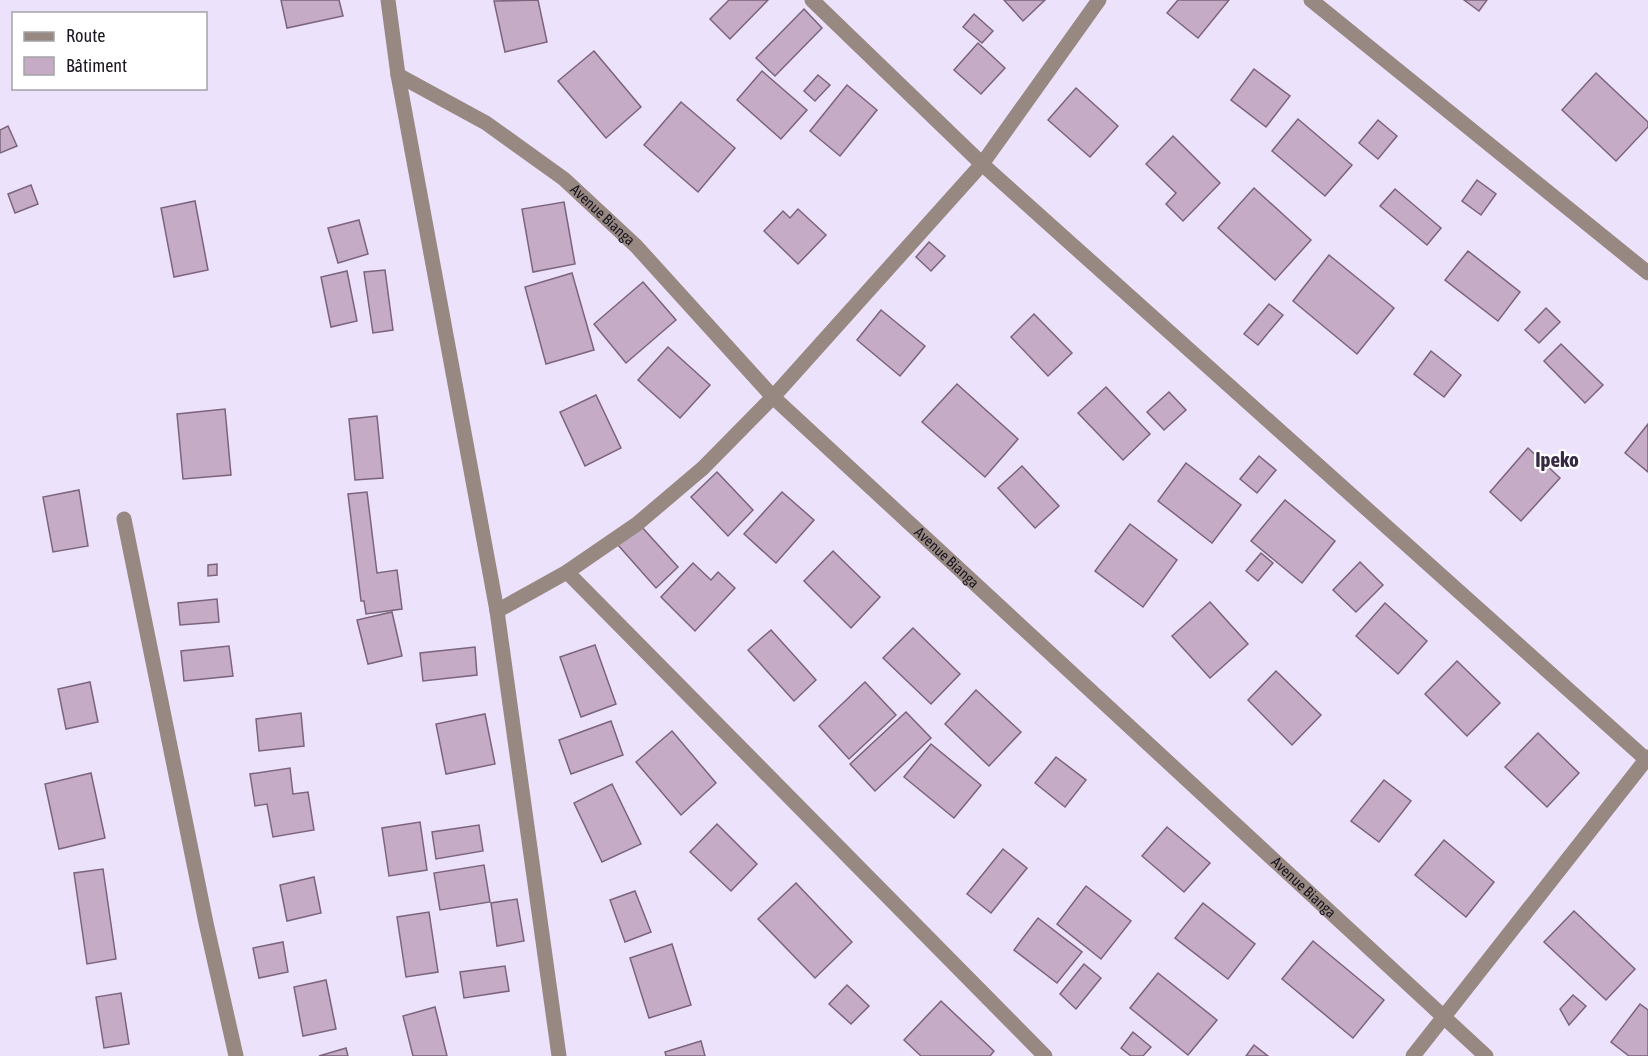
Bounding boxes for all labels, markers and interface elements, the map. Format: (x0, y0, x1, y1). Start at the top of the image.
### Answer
legend (12, 12, 207, 90)
text: Route (66, 25, 105, 46)
text: Bâtiment (66, 55, 127, 76)
street label: Avenue Bianga (567, 181, 639, 249)
district label: Ipeko (1535, 447, 1579, 471)
street label: Avenue Bianga (911, 523, 983, 591)
street label: Avenue Bianga (1268, 853, 1340, 921)

